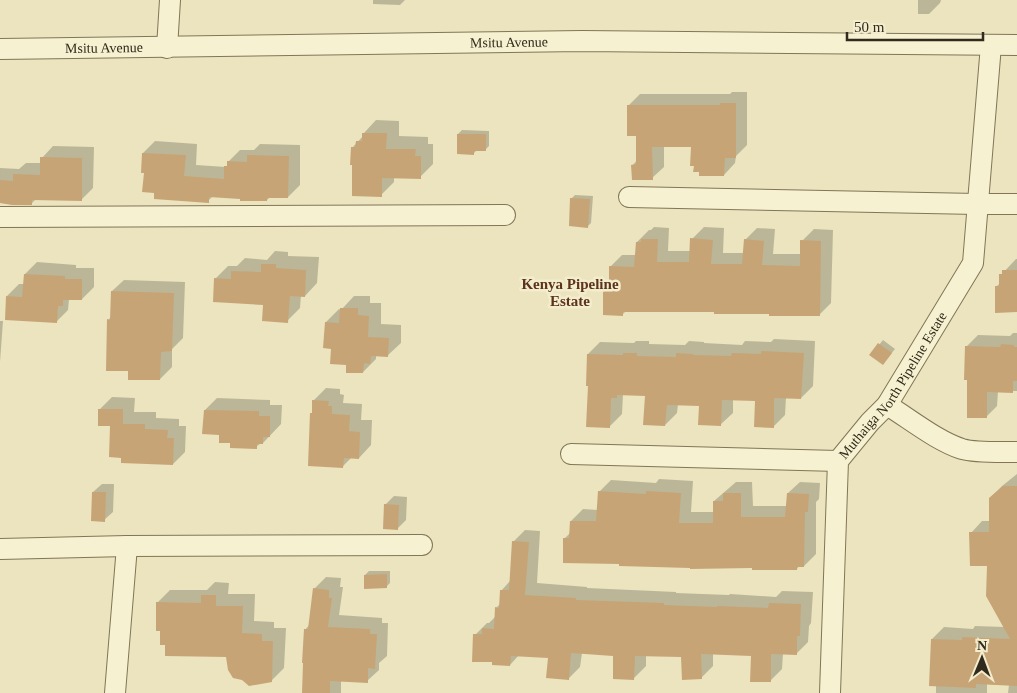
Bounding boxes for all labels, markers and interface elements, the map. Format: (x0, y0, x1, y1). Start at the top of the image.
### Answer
scale bar (847, 10, 983, 42)
text: 50 m (854, 19, 885, 35)
street label: Msitu Avenue (470, 34, 548, 51)
street label: Msitu Avenue (65, 40, 143, 56)
district label: Kenya Pipeline Estate (521, 276, 619, 309)
street label: Muthaiga North Pipeline Estate (836, 309, 950, 462)
north arrow (957, 633, 1007, 683)
text: N (977, 638, 987, 653)

